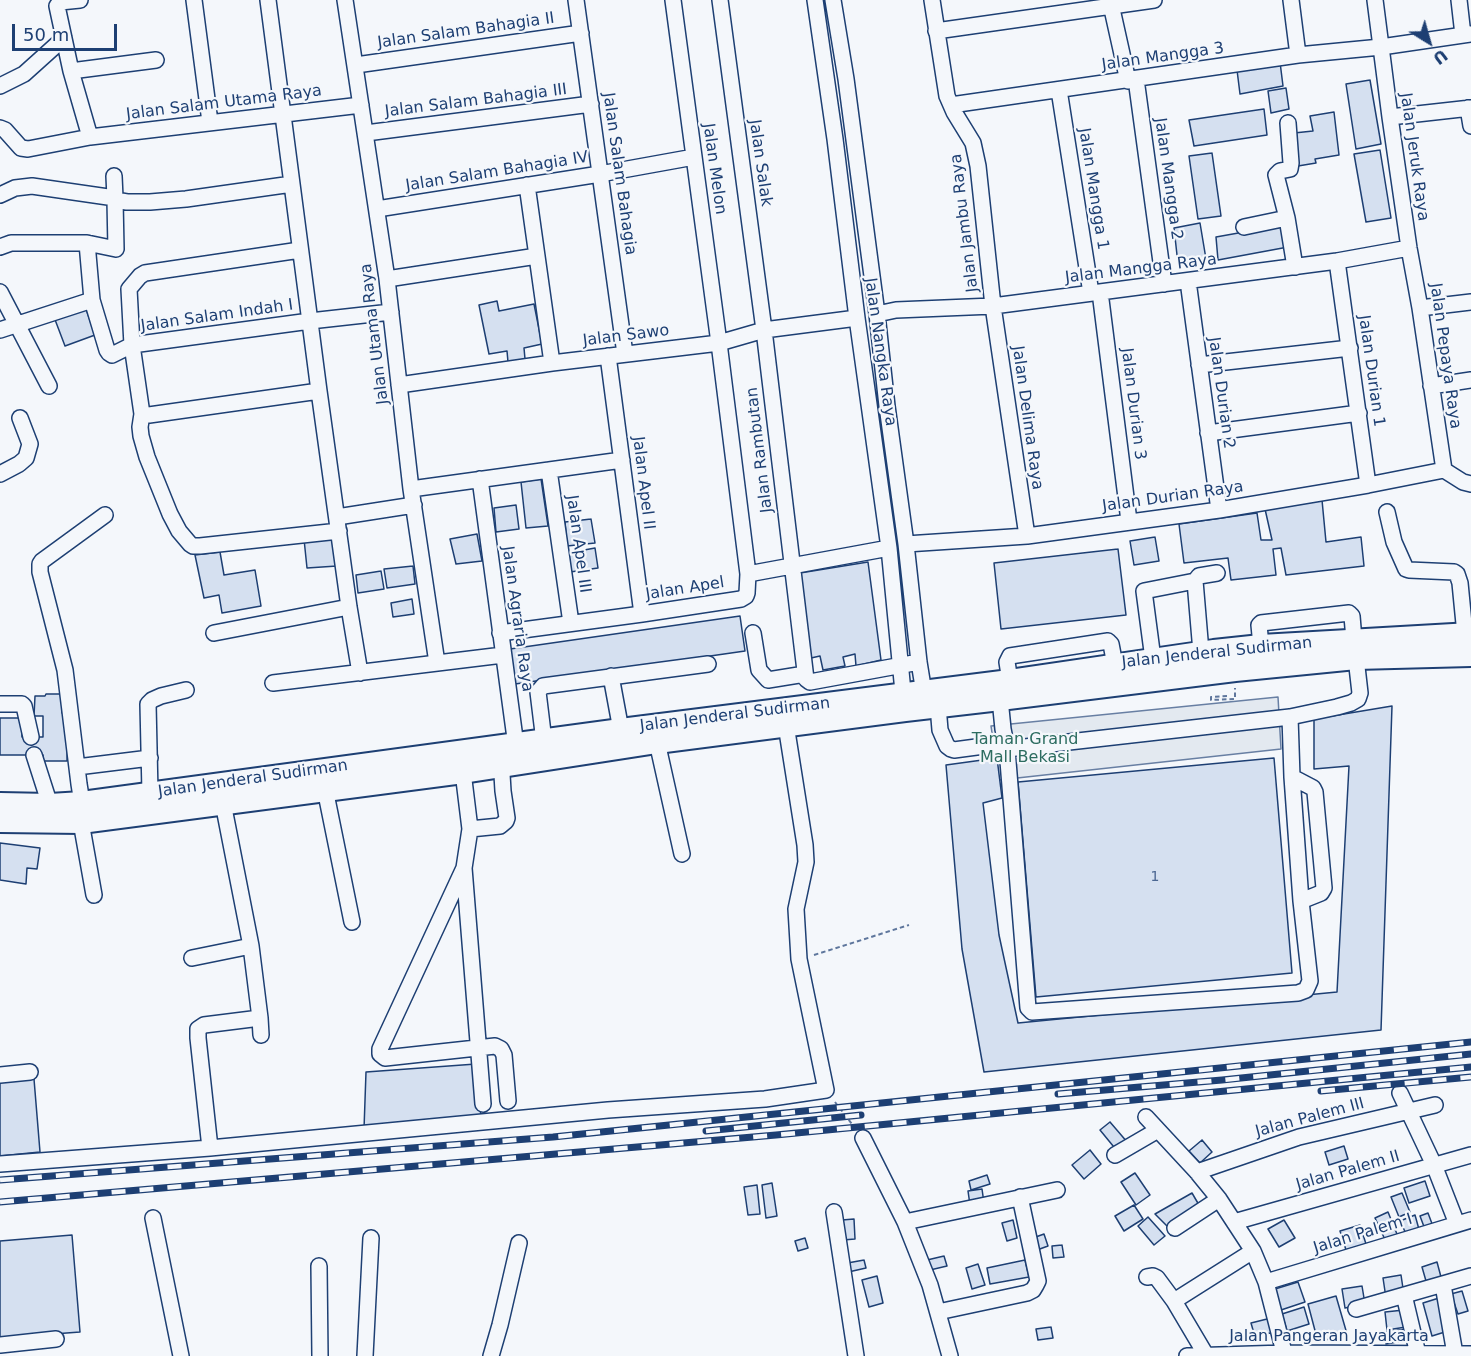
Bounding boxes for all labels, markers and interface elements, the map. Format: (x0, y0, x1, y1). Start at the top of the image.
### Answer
street label: Jalan Salam Bahagia II (376, 9, 556, 53)
scale bar (15, 12, 120, 50)
north arrow (1399, 12, 1459, 72)
text: 50 m (23, 24, 69, 45)
street label: Jalan Mangga 3 (1101, 39, 1225, 75)
text: U (1429, 45, 1451, 68)
street label: Jalan Salam Bahagia III (384, 80, 568, 122)
street label: Jalan Salam Utama Raya (125, 81, 323, 125)
street label: Jalan Salam Bahagia (598, 91, 640, 257)
street label: Jalan Jeruk Raya (1395, 92, 1433, 222)
street label: Jalan Mangga 2 (1150, 117, 1186, 241)
street label: Jalan Salak (744, 118, 776, 208)
street label: Jalan Melon (698, 122, 730, 216)
street label: Jalan Mangga 1 (1074, 127, 1112, 251)
street label: Jalan Salam Bahagia IV (404, 148, 590, 196)
street label: Jalan Jambu Raya (947, 153, 983, 293)
street label: Jalan Mangga Raya (1064, 250, 1218, 288)
street label: Jalan Utama Raya (357, 262, 393, 406)
street label: Jalan Nangka Raya (860, 276, 900, 428)
street label: Jalan Pepaya Raya (1425, 282, 1465, 430)
street label: Jalan Salam Indah I (140, 296, 294, 336)
street label: Jalan Durian 1 (1354, 314, 1388, 428)
street label: Jalan Sawo (582, 321, 670, 351)
street label: Jalan Durian 2 (1204, 336, 1238, 450)
street label: Jalan Delima Raya (1007, 345, 1047, 491)
street label: Jalan Durian 3 (1117, 347, 1149, 461)
street label: Jalan Rambutan (743, 386, 777, 514)
street label: Jalan Apel II (628, 435, 658, 531)
street label: Jalan Durian Raya (1101, 478, 1245, 516)
street label: Jalan Apel III (562, 494, 594, 594)
street label: Jalan Agraria Raya (497, 545, 537, 693)
street label: Jalan Apel (644, 573, 726, 605)
street label: Jalan Jenderal Sudirman (1121, 633, 1313, 673)
street label: Jalan Jenderal Sudirman (639, 694, 831, 736)
park label: Taman Grand Mall Bekasi (972, 730, 1078, 768)
street label: Jalan Jenderal Sudirman (157, 756, 349, 802)
house number: 1 (1151, 869, 1159, 885)
street label: Jalan Palem III (1253, 1094, 1367, 1142)
street label: Jalan Palem II (1294, 1147, 1402, 1195)
street label: Jalan Palem I (1311, 1210, 1415, 1258)
street label: Jalan Pangeran Jayakarta (1229, 1327, 1429, 1347)

